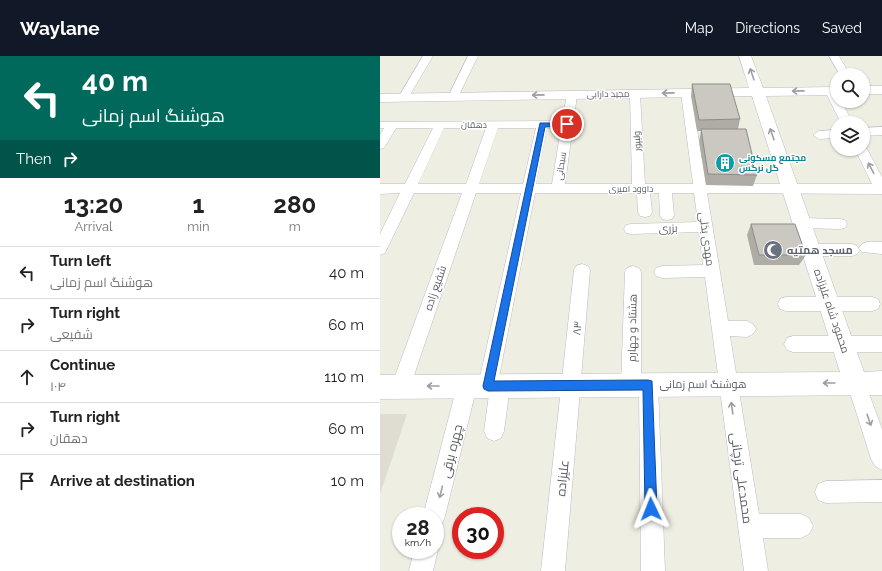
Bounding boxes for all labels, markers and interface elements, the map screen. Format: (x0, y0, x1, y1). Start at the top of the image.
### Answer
text: Waylane (20, 17, 100, 39)
text: Map (685, 20, 713, 36)
text: Directions (735, 20, 800, 36)
text: Saved (822, 20, 862, 36)
text: 40 m (82, 65, 148, 98)
one-way arrow (747, 68, 755, 80)
map controls (830, 68, 870, 156)
button: search (830, 68, 870, 108)
icon: left (16, 72, 68, 124)
one-way arrow (792, 88, 805, 95)
street label: مجید دارابی (586, 89, 630, 99)
one-way arrow (662, 89, 675, 97)
one-way arrow (532, 92, 545, 99)
text: هوشنگ اسم زمانی (82, 105, 225, 126)
pin (550, 107, 584, 141)
icon: arrive (556, 113, 578, 135)
button: layers (830, 116, 870, 156)
street label: دهقان (461, 120, 487, 130)
one-way arrow (768, 128, 775, 141)
street label: ولیپور (631, 130, 644, 152)
icon: right (59, 148, 81, 170)
text: Then (16, 150, 51, 168)
street label: سبحانی (554, 151, 568, 181)
building icon: مجتمع مسکونی گل نرگس (714, 152, 736, 174)
place label: مجتمع مسکونی گل نرگس (739, 153, 806, 174)
one-way arrow (867, 163, 874, 175)
street label: داوود امیری (609, 184, 653, 194)
text: 13:20 (64, 190, 123, 219)
text: 1 (192, 190, 204, 219)
text: 280 (273, 190, 316, 219)
street label: مهدی بذلی (696, 211, 717, 267)
text: Arrival (75, 219, 113, 234)
text: min (187, 219, 210, 234)
text: m (289, 219, 301, 234)
street label: بزری (658, 222, 678, 235)
mosque icon: مسجد همتیه (762, 239, 784, 261)
place label: مسجد همتیه (787, 244, 853, 257)
text: Turn left (50, 252, 111, 270)
icon: left (16, 262, 38, 284)
text: 40 m (329, 264, 364, 282)
street label: شفیع زاده (422, 264, 450, 313)
street label: محمود شاه علیزاده (811, 267, 852, 355)
text: هوشنگ اسم زمانی (50, 275, 153, 290)
street label: هشتاد و چهارم (625, 294, 641, 362)
text: Turn right (50, 304, 120, 322)
icon: right (16, 314, 38, 336)
text: 60 m (328, 316, 364, 334)
street label: ۸۳ (570, 320, 585, 336)
text: شفیعی (50, 327, 93, 342)
text: Continue (50, 356, 115, 374)
icon: ahead (16, 366, 38, 388)
text: 110 m (324, 368, 364, 386)
street label: هوشنگ اسم زمانی (659, 378, 747, 392)
text: ۱۰۴ (50, 379, 66, 394)
one-way arrow (823, 379, 836, 387)
one-way arrow (427, 382, 440, 390)
one-way arrow (728, 402, 736, 415)
text: Turn right (50, 408, 120, 426)
one-way arrow (866, 413, 873, 426)
icon: right (16, 418, 38, 440)
text: 60 m (328, 420, 364, 438)
street label: چهره برقی (438, 423, 467, 480)
text: دهقان (50, 431, 87, 446)
street label: محمدعلی ترچانی (726, 432, 755, 525)
street label: علیزاده (553, 459, 572, 497)
icon: arrive (16, 470, 38, 492)
text: Arrive at destination (50, 472, 195, 490)
text: 10 m (331, 472, 364, 490)
one-way arrow (436, 485, 444, 498)
position arrow (630, 488, 672, 530)
speed limit sign: 30 (452, 507, 504, 559)
text: 28 (406, 516, 430, 540)
text: km/h (405, 537, 431, 548)

